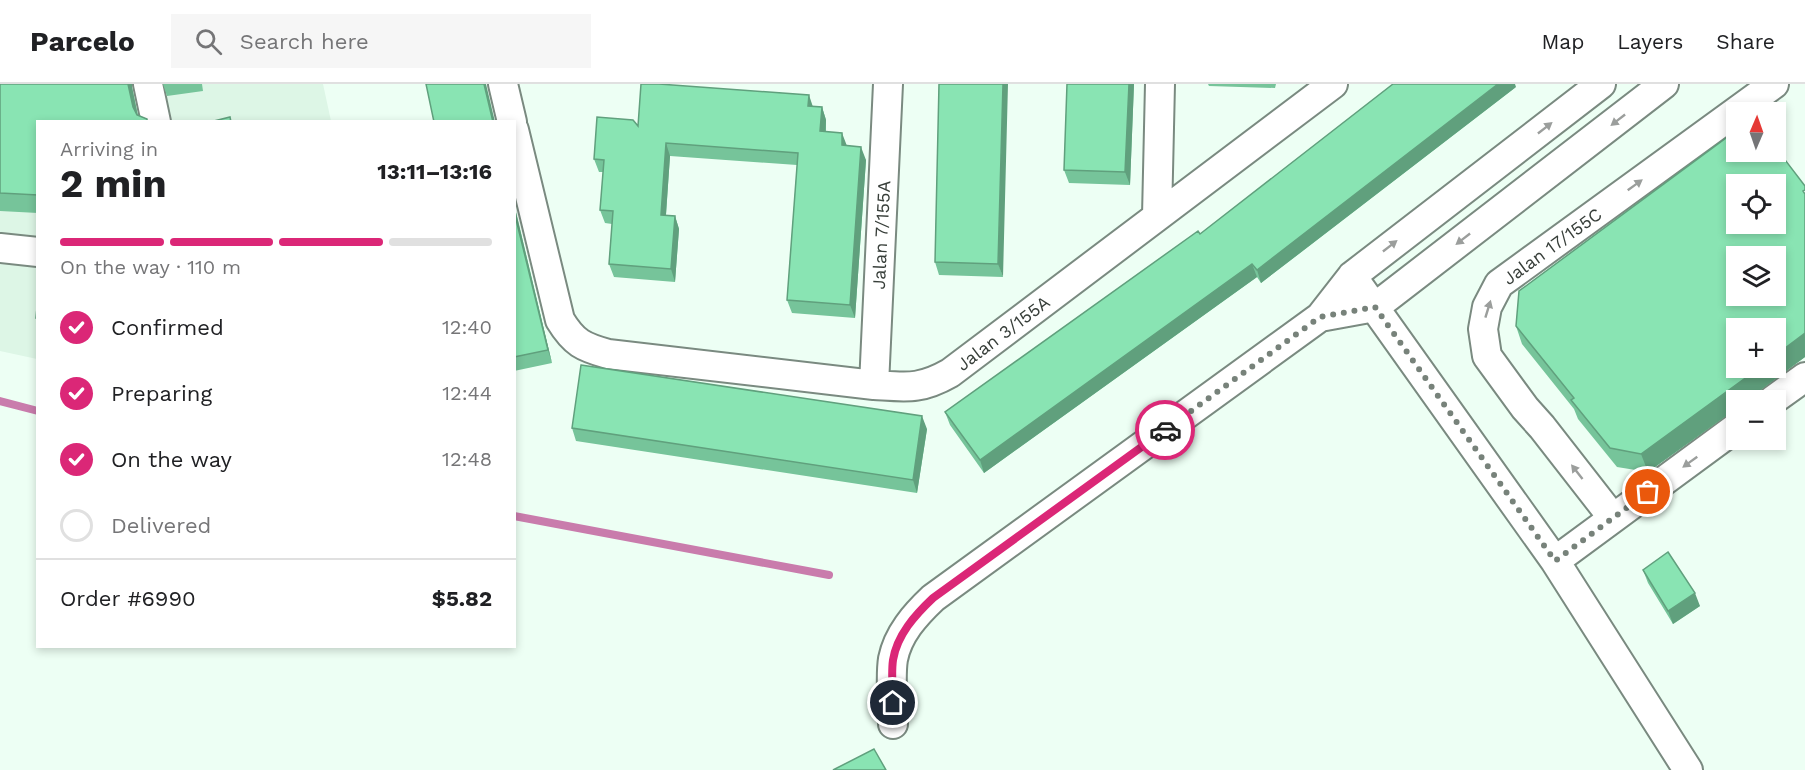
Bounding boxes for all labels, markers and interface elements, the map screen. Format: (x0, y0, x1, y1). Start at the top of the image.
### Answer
search box (171, 14, 591, 68)
text: Parcelo (30, 25, 135, 58)
icon: search (192, 25, 225, 58)
text: Search here (240, 29, 369, 54)
text: Map (1541, 29, 1584, 54)
text: Layers (1617, 29, 1683, 54)
text: Share (1716, 29, 1775, 54)
north arrow (1726, 102, 1786, 162)
map controls (1726, 102, 1786, 450)
one-way arrow (1610, 113, 1625, 125)
one-way arrow (1537, 121, 1553, 134)
text: Arriving in (60, 137, 158, 161)
text: 13:11–13:16 (377, 159, 492, 184)
text: 2 min (60, 161, 167, 206)
button: locate (1726, 174, 1786, 234)
street label: Jalan 7/155A (868, 180, 894, 290)
one-way arrow (1627, 180, 1642, 192)
street label: Jalan 17/155C (1499, 203, 1605, 289)
one-way arrow (1455, 232, 1471, 245)
one-way arrow (1383, 241, 1398, 253)
button: layers (1726, 246, 1786, 306)
text: On the way · 110 m (60, 255, 241, 279)
street label: Jalan 3/155A (952, 291, 1054, 375)
one-way arrow (1484, 300, 1493, 318)
icon: check (60, 311, 93, 344)
text: Confirmed (111, 315, 224, 340)
text: 12:40 (442, 315, 492, 339)
button: + (1726, 318, 1786, 378)
icon: check (60, 377, 93, 410)
text: Preparing (111, 381, 212, 406)
text: 12:44 (442, 381, 492, 405)
button: − (1726, 390, 1786, 450)
courier (1135, 400, 1195, 460)
icon: car (1149, 414, 1182, 447)
icon: check (60, 443, 93, 476)
text: On the way (111, 447, 232, 472)
text: 12:48 (442, 447, 492, 471)
one-way arrow (1682, 455, 1697, 467)
one-way arrow (1571, 464, 1584, 480)
pin (1622, 466, 1673, 517)
icon: bag (1631, 475, 1664, 508)
text: Delivered (111, 513, 211, 538)
text: Order #6990 (60, 586, 196, 611)
text: $5.82 (432, 586, 492, 611)
pin (867, 677, 918, 728)
icon: home (876, 686, 909, 719)

